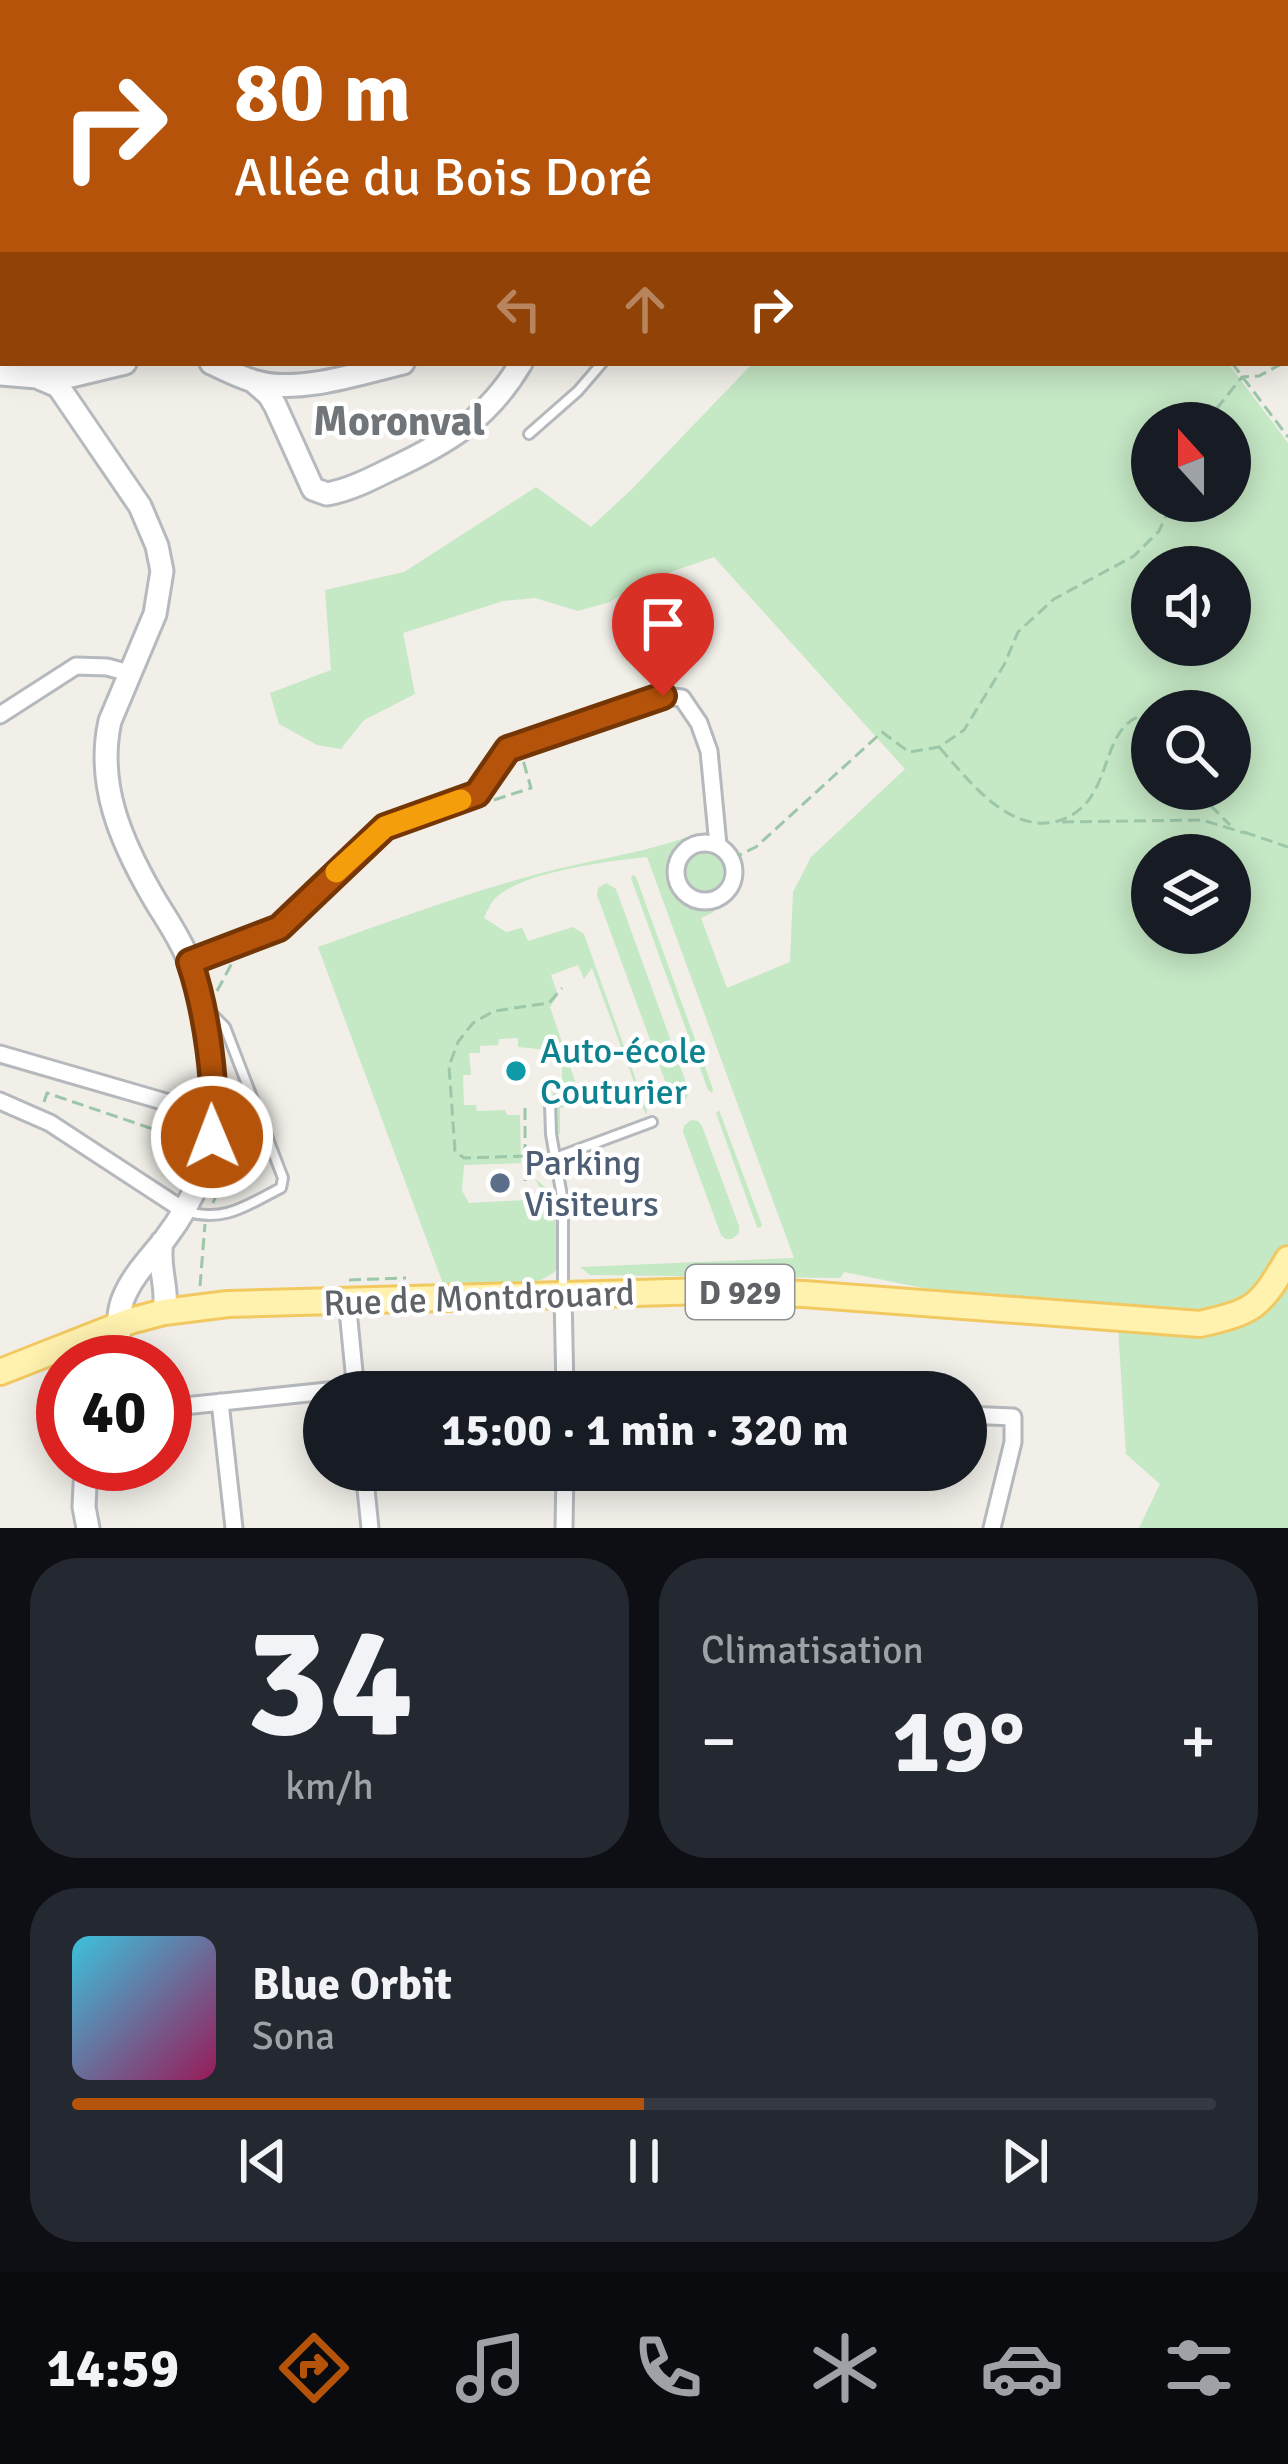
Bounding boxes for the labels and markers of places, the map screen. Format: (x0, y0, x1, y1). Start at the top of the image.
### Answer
pin (612, 573, 714, 696)
place label: Auto-école Couturier (540, 1029, 707, 1115)
marker: Auto-école Couturier (503, 1058, 529, 1084)
place label: Parking Visiteurs (524, 1141, 659, 1227)
marker: Parking Visiteurs (487, 1170, 513, 1196)

